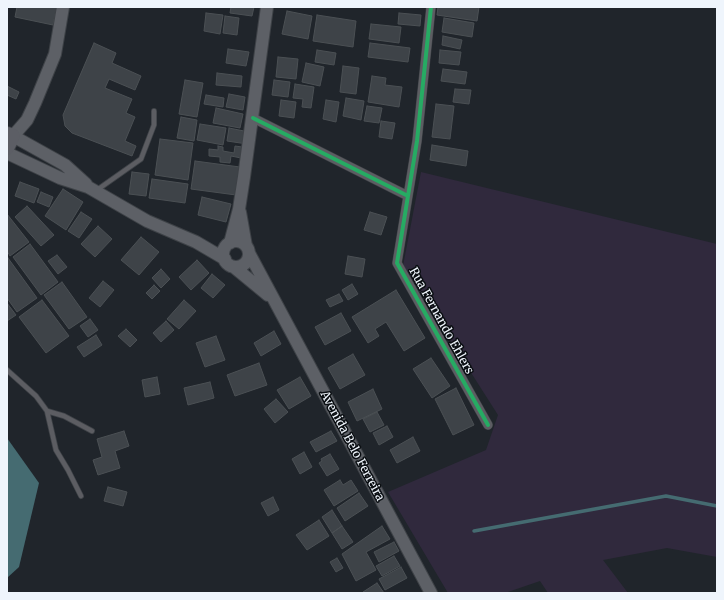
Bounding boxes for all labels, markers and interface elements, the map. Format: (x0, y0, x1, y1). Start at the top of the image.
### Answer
street label: Rua Fernando Ehlers (406, 265, 476, 377)
street label: Avenida Belo Ferreira (317, 388, 387, 504)

